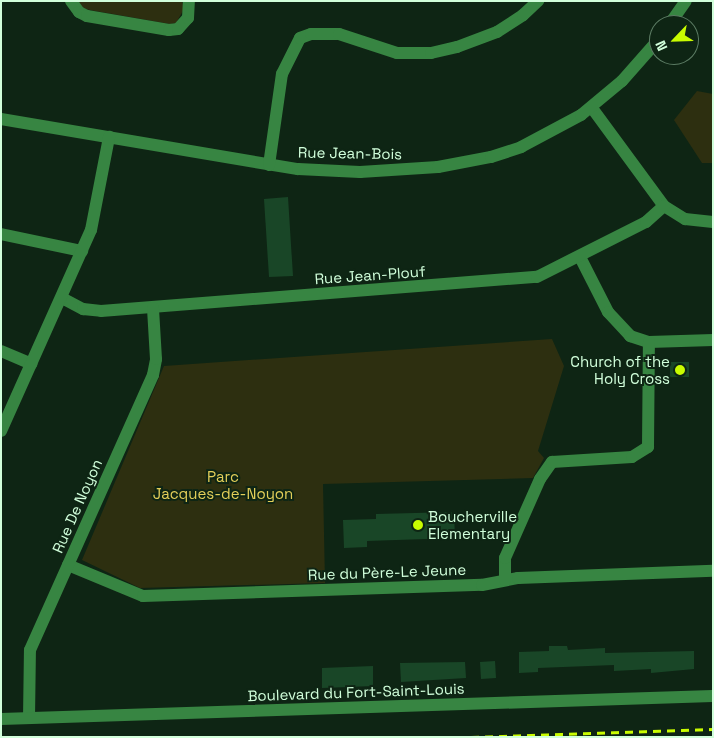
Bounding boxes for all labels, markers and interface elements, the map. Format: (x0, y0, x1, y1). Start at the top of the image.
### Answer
north arrow (649, 15, 699, 65)
text: N (651, 38, 671, 54)
street label: Rue Jean-Bois (298, 143, 402, 163)
street label: Rue Jean-Plouf (314, 262, 426, 288)
place label: Church of the Holy Cross (570, 352, 670, 387)
marker: Church of the Holy Cross (674, 364, 686, 376)
street label: Rue De Noyon (48, 456, 106, 556)
park label: Parc Jacques-de-Noyon (153, 467, 293, 502)
place label: Boucherville Elementary (428, 507, 517, 542)
marker: Boucherville Elementary (412, 519, 424, 531)
street label: Rue du Père-Le Jeune (308, 560, 466, 584)
street label: Boulevard du Fort-Saint-Louis (247, 679, 465, 705)

